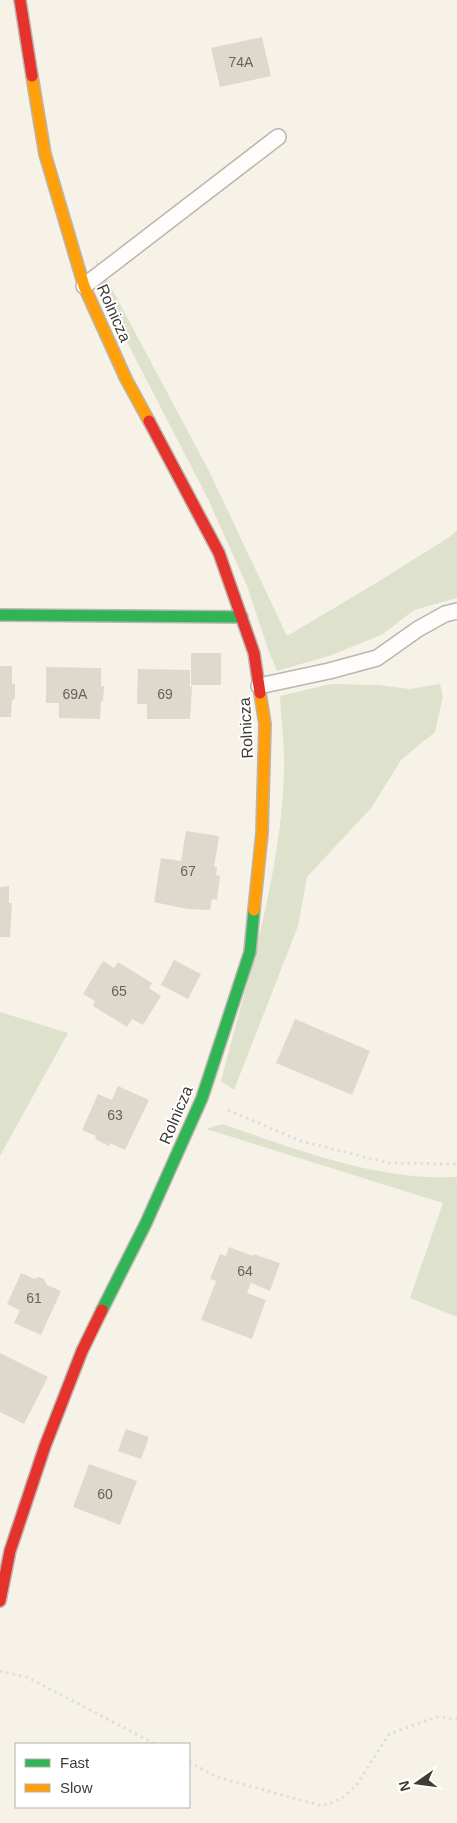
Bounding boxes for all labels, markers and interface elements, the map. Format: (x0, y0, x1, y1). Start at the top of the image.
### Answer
house number: 74A (229, 54, 254, 70)
street label: Rolnicza (94, 282, 134, 345)
house number: 69A (63, 686, 88, 702)
house number: 69 (157, 686, 173, 702)
street label: Rolnicza (236, 697, 256, 759)
house number: 67 (180, 863, 196, 879)
house number: 65 (111, 983, 127, 999)
street label: Rolnicza (156, 1083, 196, 1147)
house number: 63 (107, 1107, 123, 1123)
house number: 64 (237, 1263, 253, 1279)
house number: 61 (26, 1290, 42, 1306)
house number: 60 (97, 1486, 113, 1502)
legend (15, 1743, 190, 1808)
text: Fast (60, 1754, 90, 1771)
north arrow (392, 1758, 442, 1808)
text: Slow (60, 1779, 93, 1796)
text: N (395, 1779, 413, 1793)

